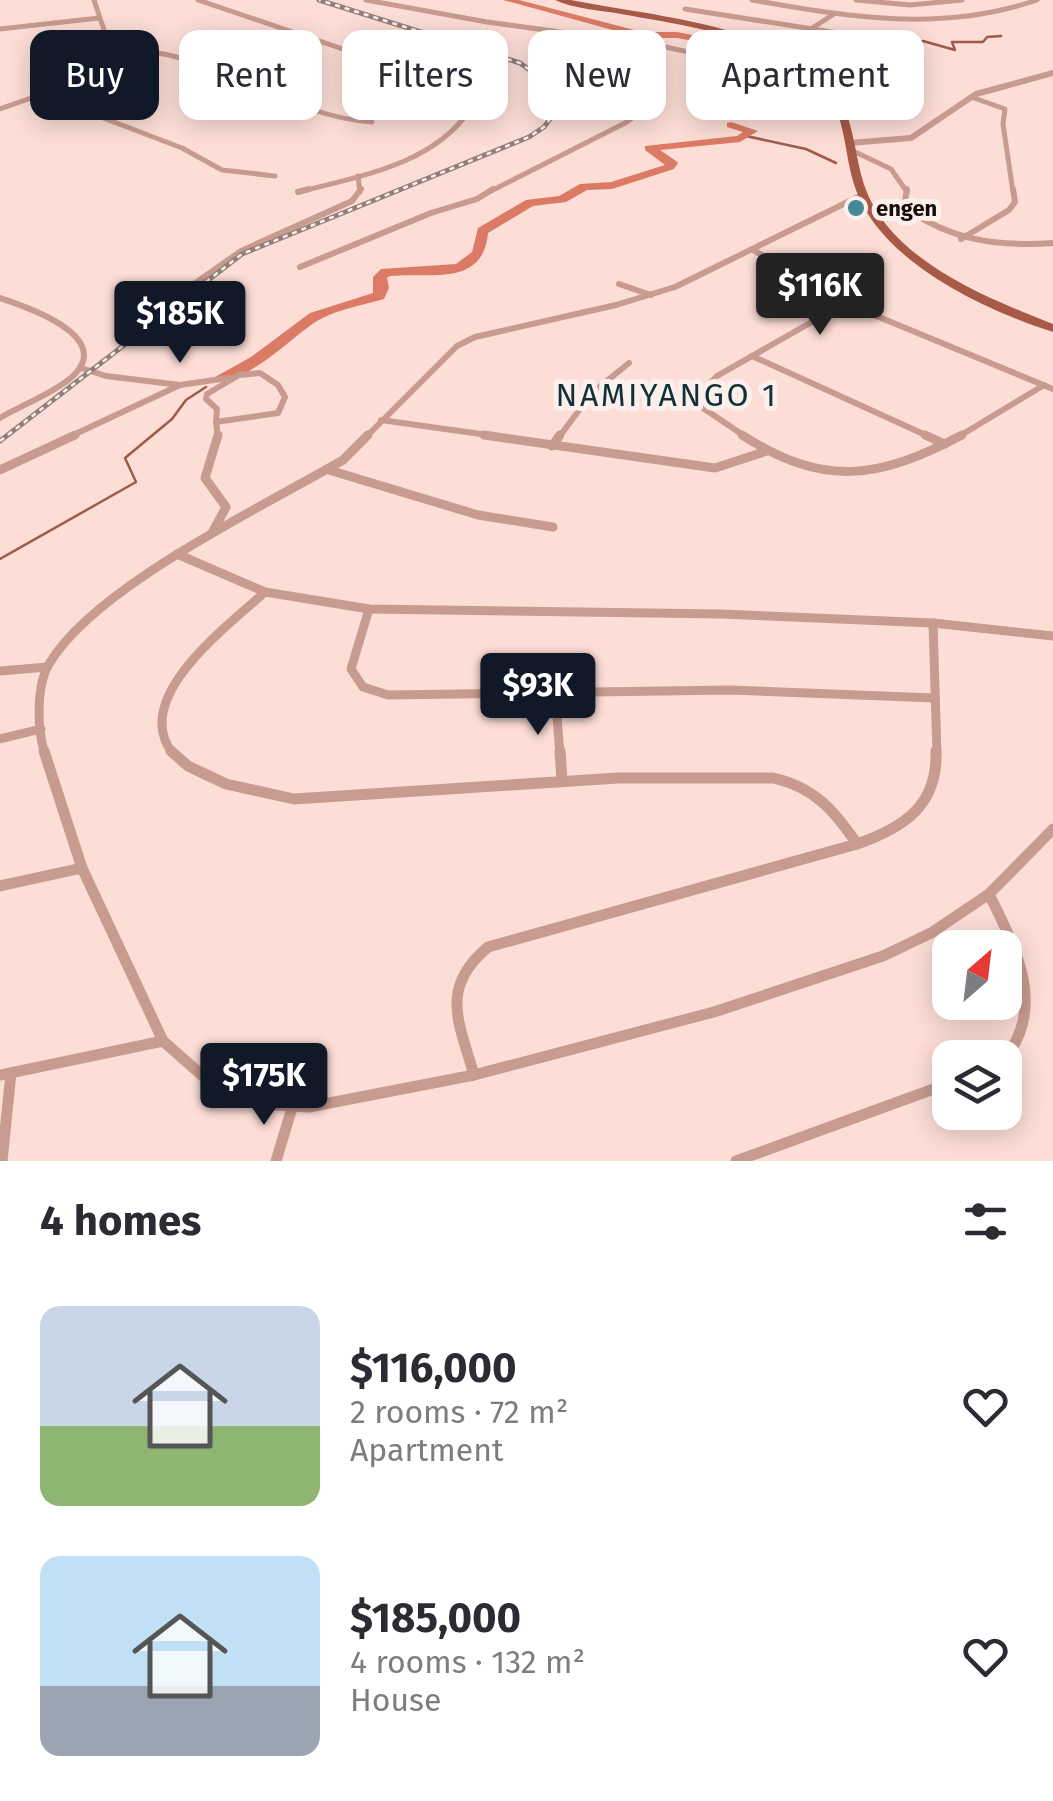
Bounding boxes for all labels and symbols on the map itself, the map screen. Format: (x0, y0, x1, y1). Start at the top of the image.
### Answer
place label: engen (876, 195, 937, 222)
marker: engen (845, 197, 867, 219)
pin: $116K (750, 253, 890, 338)
pin: $185K (110, 281, 250, 366)
district label: NAMIYANGO 1 (556, 376, 778, 414)
pin: $93K (479, 653, 597, 738)
north arrow (932, 930, 1022, 1020)
pin: $175K (194, 1043, 334, 1128)

